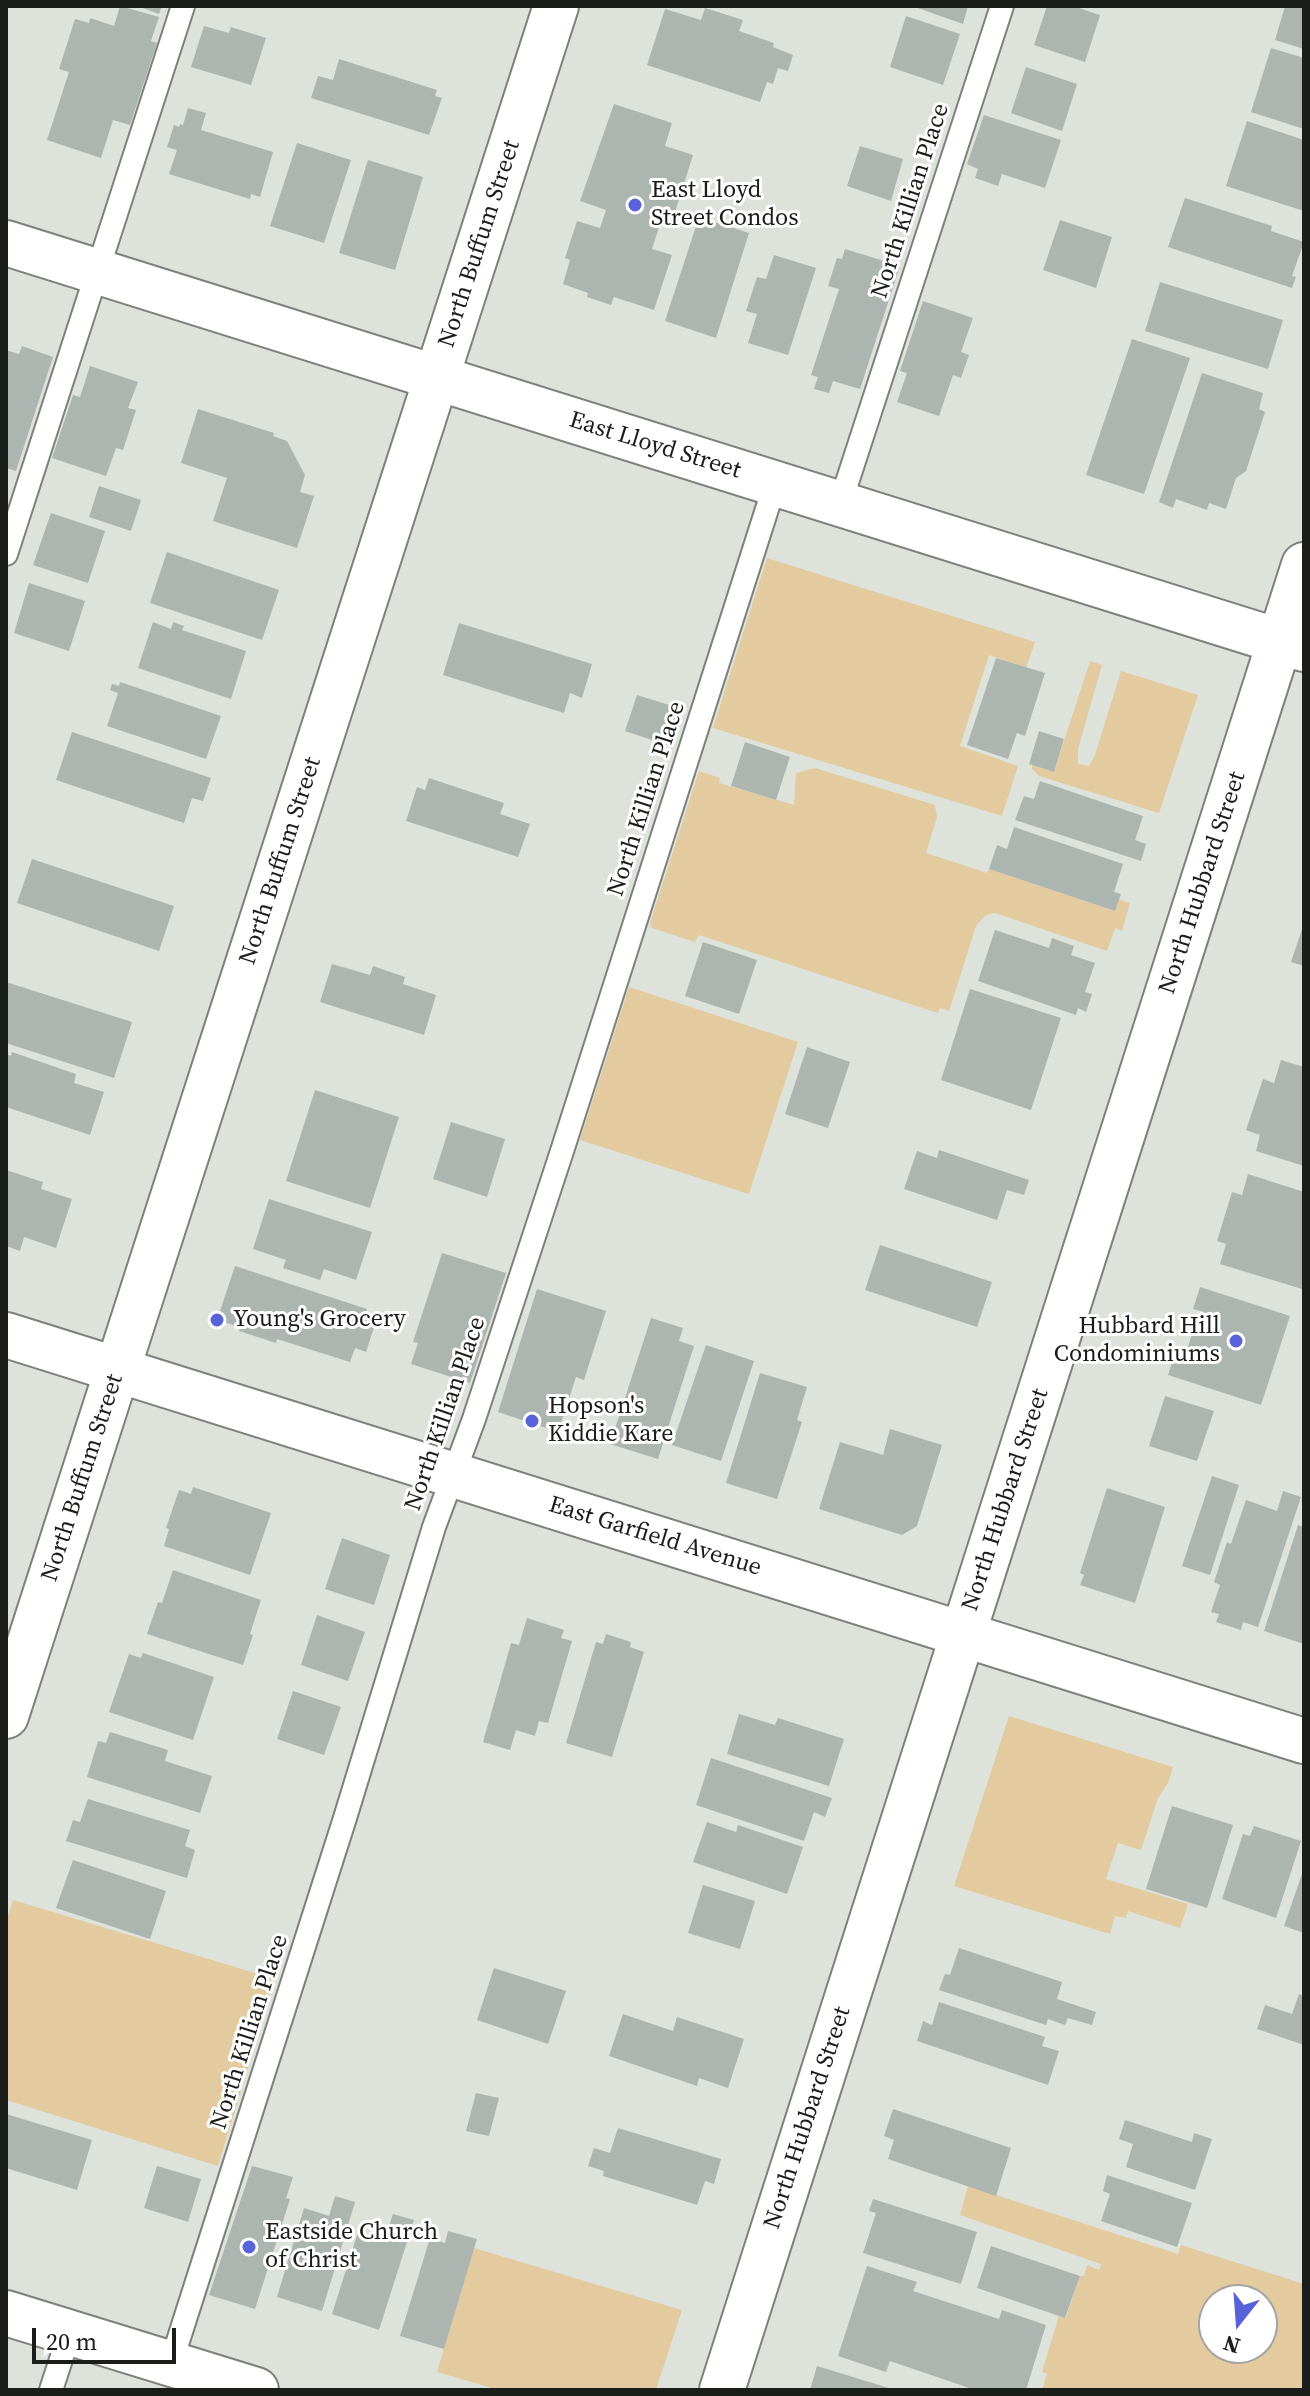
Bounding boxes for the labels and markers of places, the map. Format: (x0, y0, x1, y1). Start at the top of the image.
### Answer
place label: East Lloyd Street Condos (651, 177, 799, 233)
marker: East Lloyd Street Condos (626, 196, 644, 214)
place label: Young's Grocery (233, 1306, 406, 1334)
marker: Young's Grocery (208, 1311, 226, 1329)
place label: Hubbard Hill Condominiums (1054, 1313, 1220, 1369)
marker: Hubbard Hill Condominiums (1227, 1332, 1245, 1350)
place label: Hopson's Kiddie Kare (548, 1393, 673, 1449)
marker: Hopson's Kiddie Kare (523, 1412, 541, 1430)
place label: Eastside Church of Christ (265, 2219, 438, 2275)
marker: Eastside Church of Christ (240, 2238, 258, 2256)

